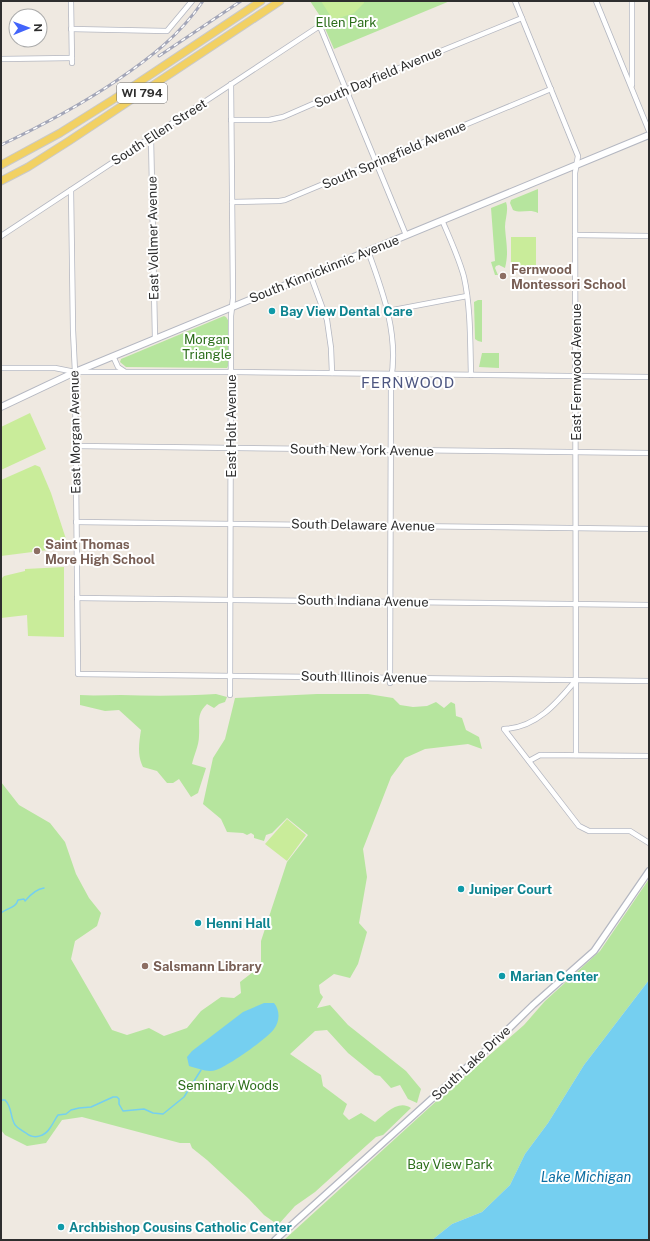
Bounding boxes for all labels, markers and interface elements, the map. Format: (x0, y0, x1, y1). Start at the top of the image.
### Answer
north arrow (8, 8, 48, 48)
park label: Ellen Park (316, 15, 377, 30)
text: N (32, 23, 44, 32)
street label: South Dayfield Avenue (312, 43, 444, 111)
road number: WI 794 (117, 83, 167, 103)
street label: South Ellen Street (109, 96, 209, 168)
street label: South Springfield Avenue (320, 118, 468, 192)
street label: East Vollmer Avenue (144, 176, 162, 300)
street label: South Kinnickinnic Avenue (247, 232, 401, 306)
place label: Fernwood Montessori School (511, 262, 626, 292)
marker: Fernwood Montessori School (498, 271, 508, 281)
street label: East Fernwood Avenue (569, 303, 584, 441)
place label: Bay View Dental Care (280, 304, 413, 319)
marker: Bay View Dental Care (267, 306, 277, 316)
park label: Morgan Triangle (182, 332, 232, 362)
street label: East Morgan Avenue (66, 370, 84, 494)
street label: East Holt Avenue (224, 374, 239, 478)
district label: FERNWOOD (361, 374, 455, 391)
street label: South New York Avenue (290, 441, 434, 459)
street label: South Delaware Avenue (291, 516, 435, 534)
place label: Saint Thomas More High School (45, 537, 155, 567)
marker: Saint Thomas More High School (32, 546, 42, 556)
street label: South Indiana Avenue (297, 592, 429, 610)
street label: South Illinois Avenue (301, 668, 427, 686)
place label: Juniper Court (469, 882, 552, 897)
marker: Juniper Court (456, 884, 466, 894)
place label: Henni Hall (206, 916, 271, 931)
marker: Henni Hall (193, 918, 203, 928)
place label: Salsmann Library (153, 959, 263, 974)
marker: Salsmann Library (140, 961, 150, 971)
place label: Marian Center (510, 969, 599, 984)
marker: Marian Center (497, 971, 507, 981)
street label: South Lake Drive (428, 1023, 514, 1103)
park label: Seminary Woods (177, 1078, 279, 1093)
park label: Bay View Park (407, 1157, 493, 1172)
water label: Lake Michigan (541, 1169, 631, 1185)
place label: Archbishop Cousins Catholic Center (69, 1220, 293, 1235)
marker: Archbishop Cousins Catholic Center (56, 1222, 66, 1232)

